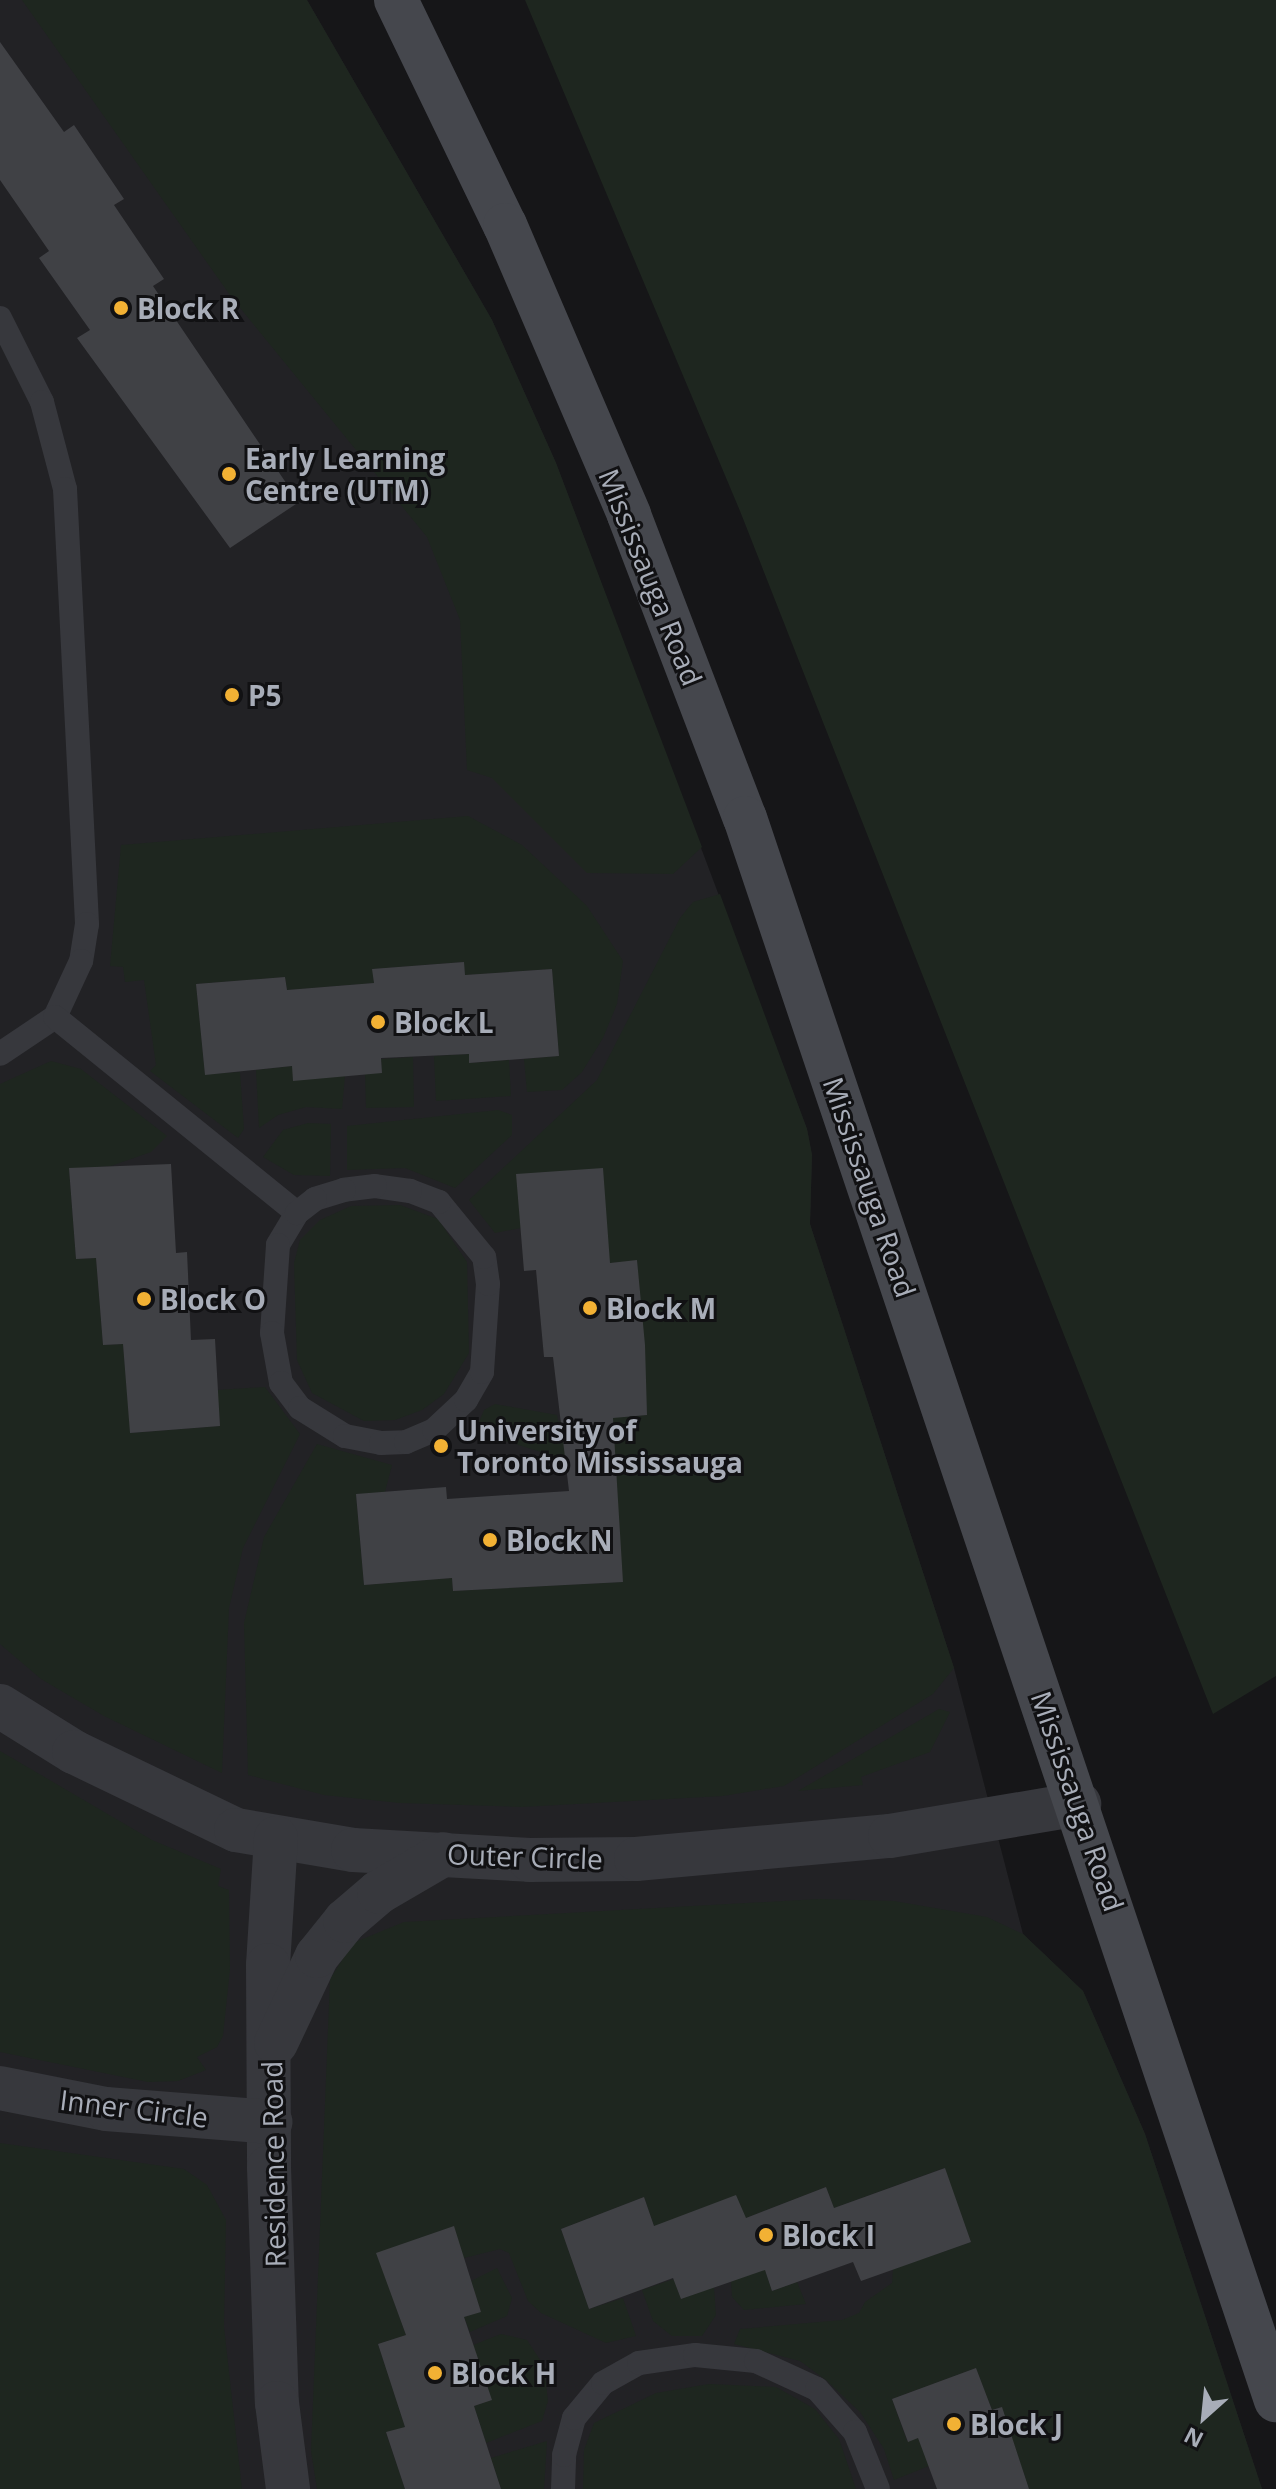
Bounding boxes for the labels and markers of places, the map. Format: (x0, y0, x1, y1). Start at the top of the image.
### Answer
place label: Block R (137, 291, 239, 325)
marker: Block R (112, 299, 130, 317)
place label: Early Learning Centre (UTM) (245, 441, 445, 507)
marker: Early Learning Centre (UTM) (220, 465, 238, 483)
place label: P5 (248, 678, 282, 712)
marker: P5 (223, 686, 241, 704)
place label: Block L (394, 1005, 494, 1039)
marker: Block L (369, 1013, 387, 1031)
place label: Block O (160, 1282, 266, 1316)
marker: Block O (135, 1290, 153, 1308)
place label: Block M (606, 1291, 716, 1325)
marker: Block M (581, 1299, 599, 1317)
place label: University of Toronto Mississauga (457, 1413, 743, 1479)
marker: University of Toronto Mississauga (432, 1437, 450, 1455)
place label: Block N (506, 1523, 612, 1557)
marker: Block N (481, 1531, 499, 1549)
place label: Block I (782, 2218, 875, 2252)
marker: Block I (757, 2226, 775, 2244)
place label: Block H (451, 2356, 556, 2390)
marker: Block H (426, 2364, 444, 2382)
place label: Block J (970, 2407, 1063, 2441)
marker: Block J (945, 2415, 963, 2433)

